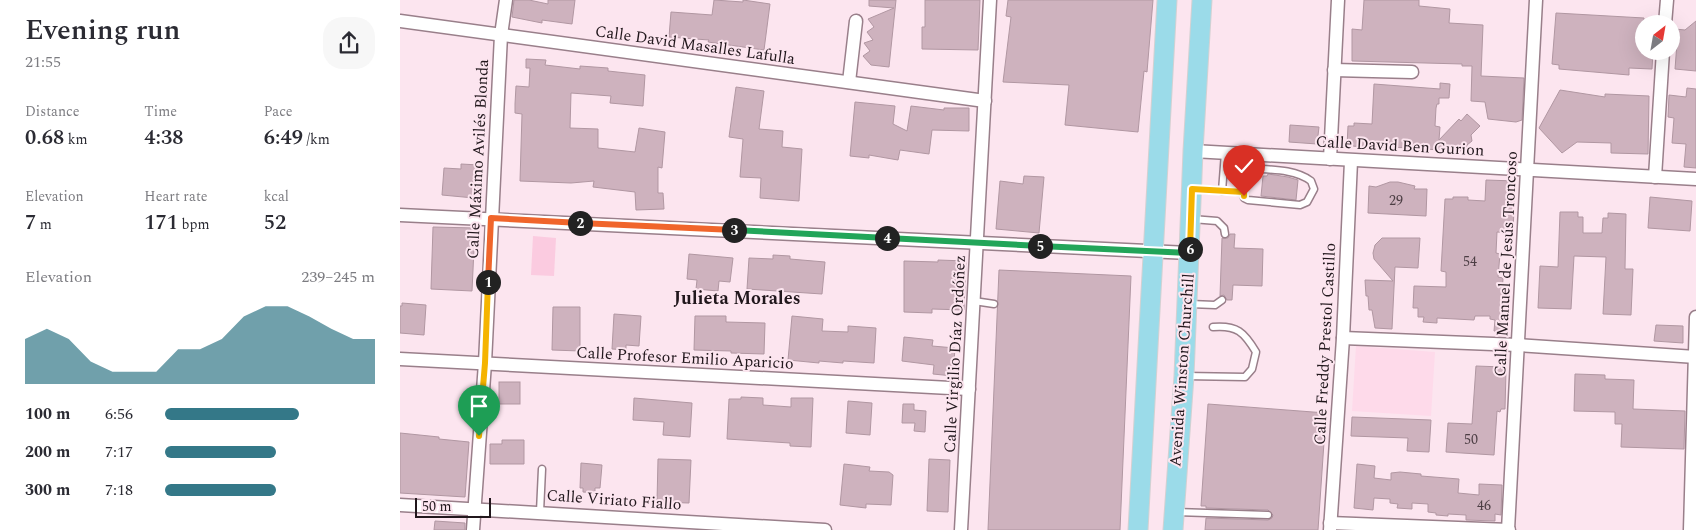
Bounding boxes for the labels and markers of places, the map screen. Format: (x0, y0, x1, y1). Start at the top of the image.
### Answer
pin (1223, 145, 1265, 196)
pin: 2 (568, 210, 592, 236)
pin: 3 (722, 218, 746, 242)
pin: 4 (874, 226, 900, 250)
pin: 5 (1028, 234, 1052, 258)
pin: 6 (1178, 236, 1202, 262)
pin: 1 (476, 270, 500, 294)
pin (458, 385, 500, 436)

